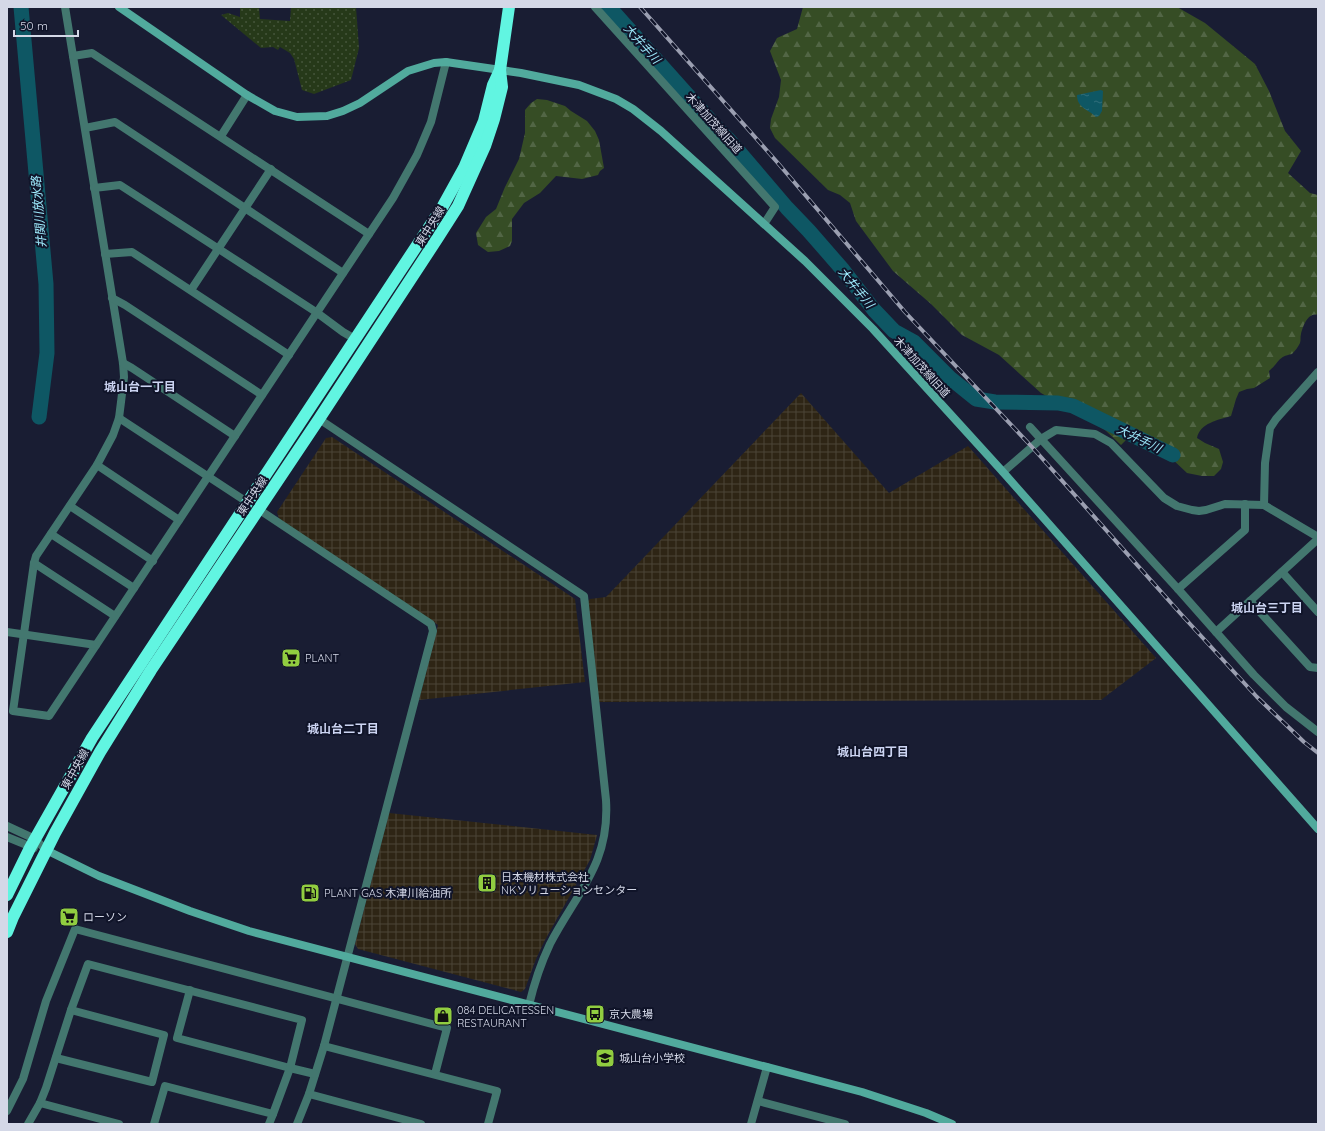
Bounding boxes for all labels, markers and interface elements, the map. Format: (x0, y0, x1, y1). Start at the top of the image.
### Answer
scale bar (14, 12, 78, 38)
text: 50 m (20, 18, 48, 33)
water label: 大井手川 (621, 21, 665, 68)
street label: 木津加茂線旧道 (683, 90, 745, 156)
water label: 井関川放水路 (28, 175, 49, 249)
street label: 東中央線 (412, 204, 448, 248)
water label: 大井手川 (835, 264, 879, 313)
street label: 木津加茂線旧道 (891, 334, 953, 400)
district label: 城山台一丁目 (104, 379, 176, 394)
water label: 大井手川 (1114, 421, 1166, 457)
street label: 東中央線 (234, 474, 270, 518)
district label: 城山台三丁目 (1231, 600, 1303, 615)
supermarket icon: PLANT (280, 647, 302, 669)
place label: PLANT (305, 651, 340, 665)
district label: 城山台二丁目 (307, 721, 379, 736)
district label: 城山台四丁目 (837, 744, 909, 759)
street label: 東中央線 (58, 746, 92, 792)
place label: 日本機材株式会社 NKソリューションセンター (501, 870, 637, 897)
building icon: 日本機材株式会社 NKソリューションセンター (476, 872, 498, 894)
fuel station icon: PLANT GAS 木津川給油所 (299, 882, 321, 904)
place label: PLANT GAS 木津川給油所 (324, 886, 452, 900)
supermarket icon: ローソン (58, 906, 80, 928)
place label: ローソン (83, 910, 127, 924)
place label: 084 DELICATESSEN RESTAURANT (457, 1003, 554, 1030)
bus stop icon: 京大農場 (584, 1003, 606, 1025)
shop icon: 084 DELICATESSEN RESTAURANT (432, 1005, 454, 1027)
place label: 京大農場 (609, 1007, 653, 1021)
school or university icon: 城山台小学校 (594, 1047, 616, 1069)
place label: 城山台小学校 (619, 1051, 685, 1065)

